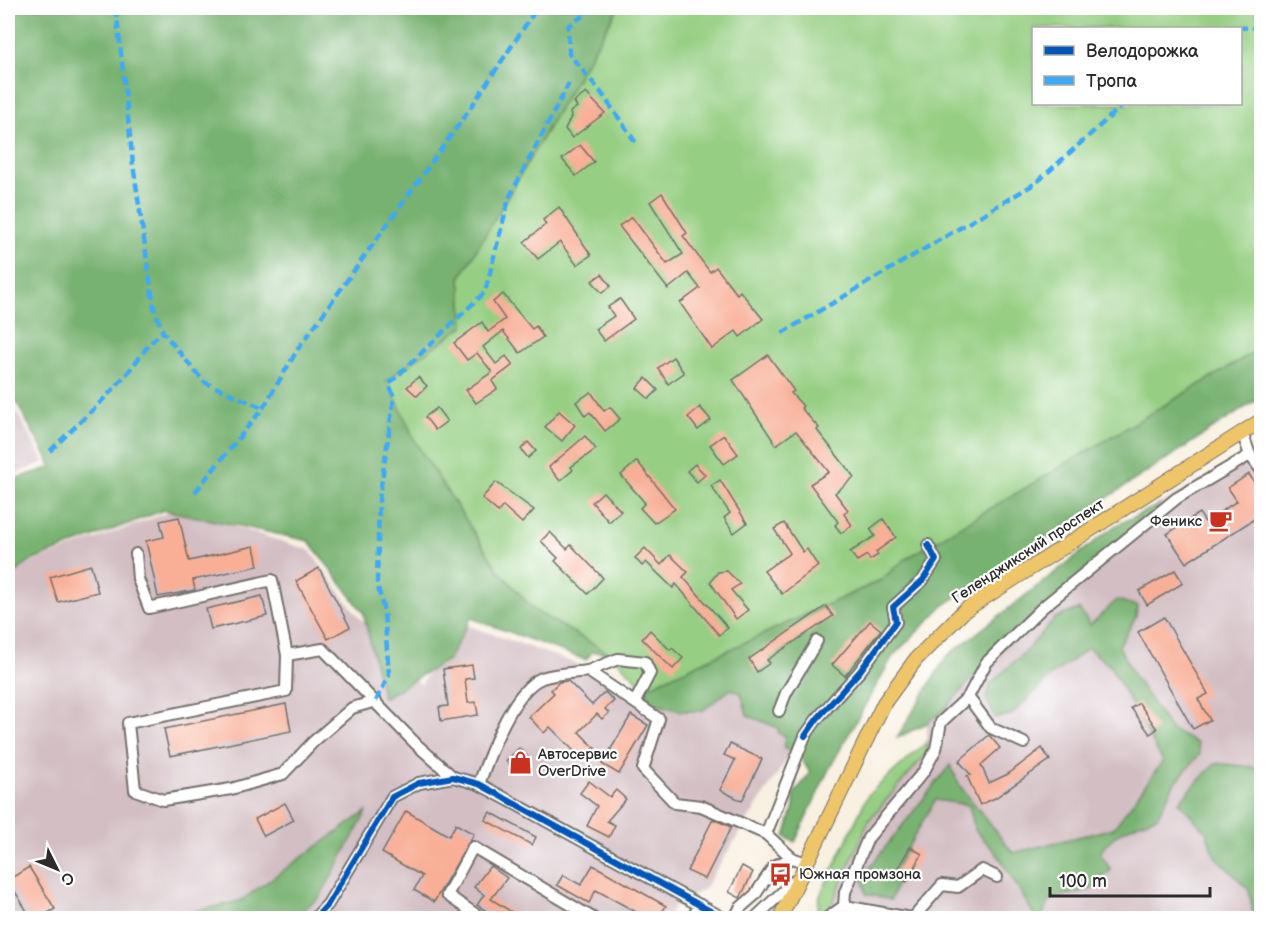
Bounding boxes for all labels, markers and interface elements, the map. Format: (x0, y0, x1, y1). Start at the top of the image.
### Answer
legend (1032, 27, 1242, 105)
text: Велодорожка (1086, 41, 1199, 62)
text: Тропа (1086, 71, 1137, 92)
street label: Геленджикский проспект (948, 495, 1108, 608)
cafe icon: Феникс (1207, 508, 1233, 534)
place label: Феникс (1150, 512, 1203, 531)
place label: Автосервис OverDrive (537, 745, 618, 781)
shop icon: Автосервис OverDrive (507, 750, 533, 776)
north arrow (27, 839, 87, 899)
scale bar (1050, 860, 1210, 898)
bus stop icon: Южная промзона (768, 861, 794, 887)
place label: Южная промзона (799, 865, 921, 884)
text: С (56, 868, 78, 889)
text: 100 m (1059, 871, 1107, 892)

